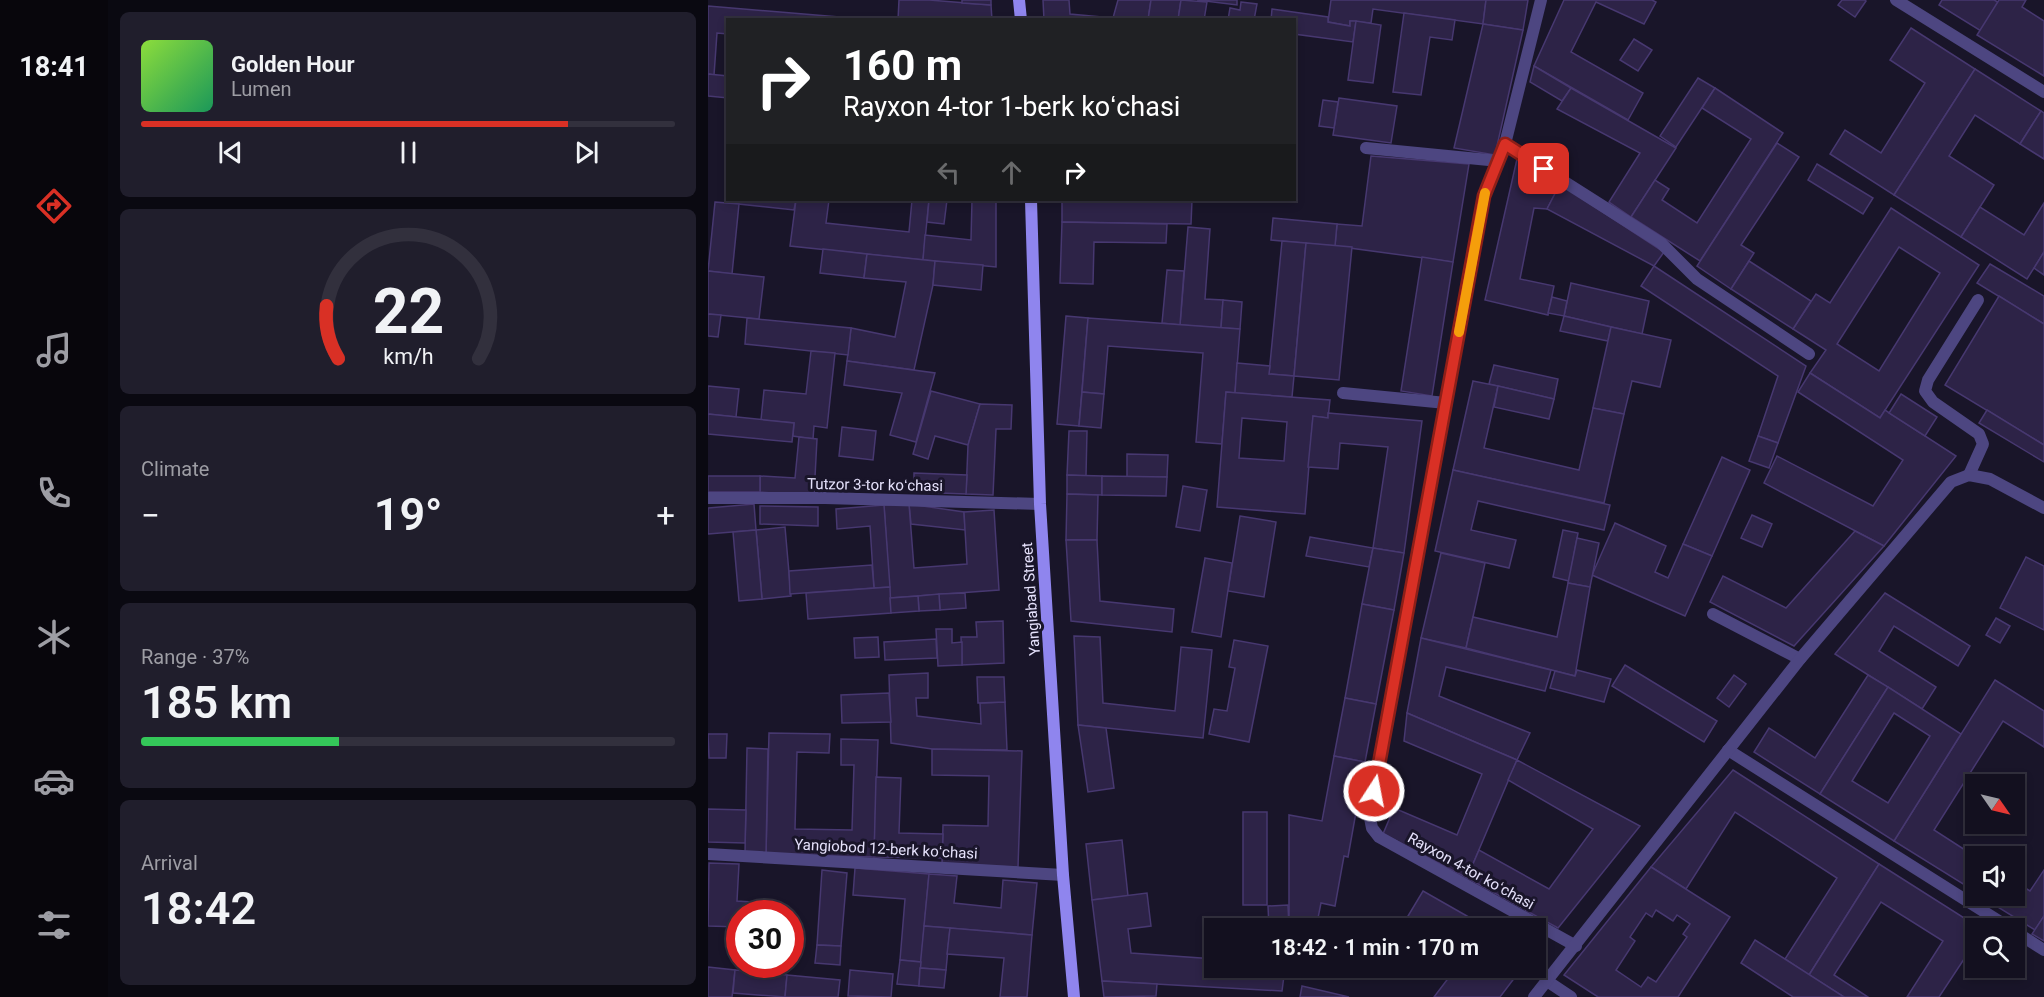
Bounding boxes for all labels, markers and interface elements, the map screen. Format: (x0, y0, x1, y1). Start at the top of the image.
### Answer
text: 160 m (843, 41, 962, 90)
icon: right (744, 42, 822, 120)
text: 18:41 (19, 51, 89, 83)
text: Golden Hour (231, 52, 355, 77)
text: Lumen (231, 77, 292, 101)
text: Rayxon 4-tor 1-berk koʻchasi (843, 91, 1180, 123)
icon: previous (214, 136, 247, 169)
icon: pause (392, 136, 425, 169)
icon: next (570, 136, 603, 169)
pin (1518, 143, 1569, 194)
icon: arrive (1527, 152, 1560, 185)
icon: left (932, 156, 965, 189)
icon: ahead (995, 156, 1028, 189)
icon: right (1058, 156, 1091, 189)
icon: directions (33, 185, 75, 227)
text: 22 (372, 275, 444, 348)
icon: music (33, 329, 75, 371)
text: km/h (383, 344, 433, 369)
text: Climate (141, 457, 209, 481)
icon: phone (33, 472, 75, 514)
street label: Tutzor 3-tor koʻchasi (807, 475, 943, 495)
text: 19° (374, 488, 442, 541)
text: − (141, 496, 160, 535)
text: + (656, 496, 675, 535)
street label: Yangiabad Street (1018, 542, 1044, 656)
icon: climate (33, 616, 75, 658)
text: Range · 37% (141, 645, 249, 669)
text: 185 km (141, 676, 292, 729)
position arrow (1342, 759, 1406, 823)
icon: car (33, 760, 75, 802)
north arrow (1965, 774, 2025, 834)
map controls (1965, 774, 2025, 978)
street label: Rayxon 4-tor koʻchasi (1404, 829, 1538, 913)
street label: Yangiobod 12-berk koʻchasi (794, 835, 978, 863)
button: sound (1965, 846, 2025, 906)
text: Arrival (141, 851, 198, 875)
text: 18:42 (141, 882, 256, 935)
speed limit sign: 30 (726, 900, 804, 978)
icon: filters (33, 904, 75, 946)
button: search (1965, 918, 2025, 978)
text: 18:42 · 1 min · 170 m (1271, 935, 1479, 960)

